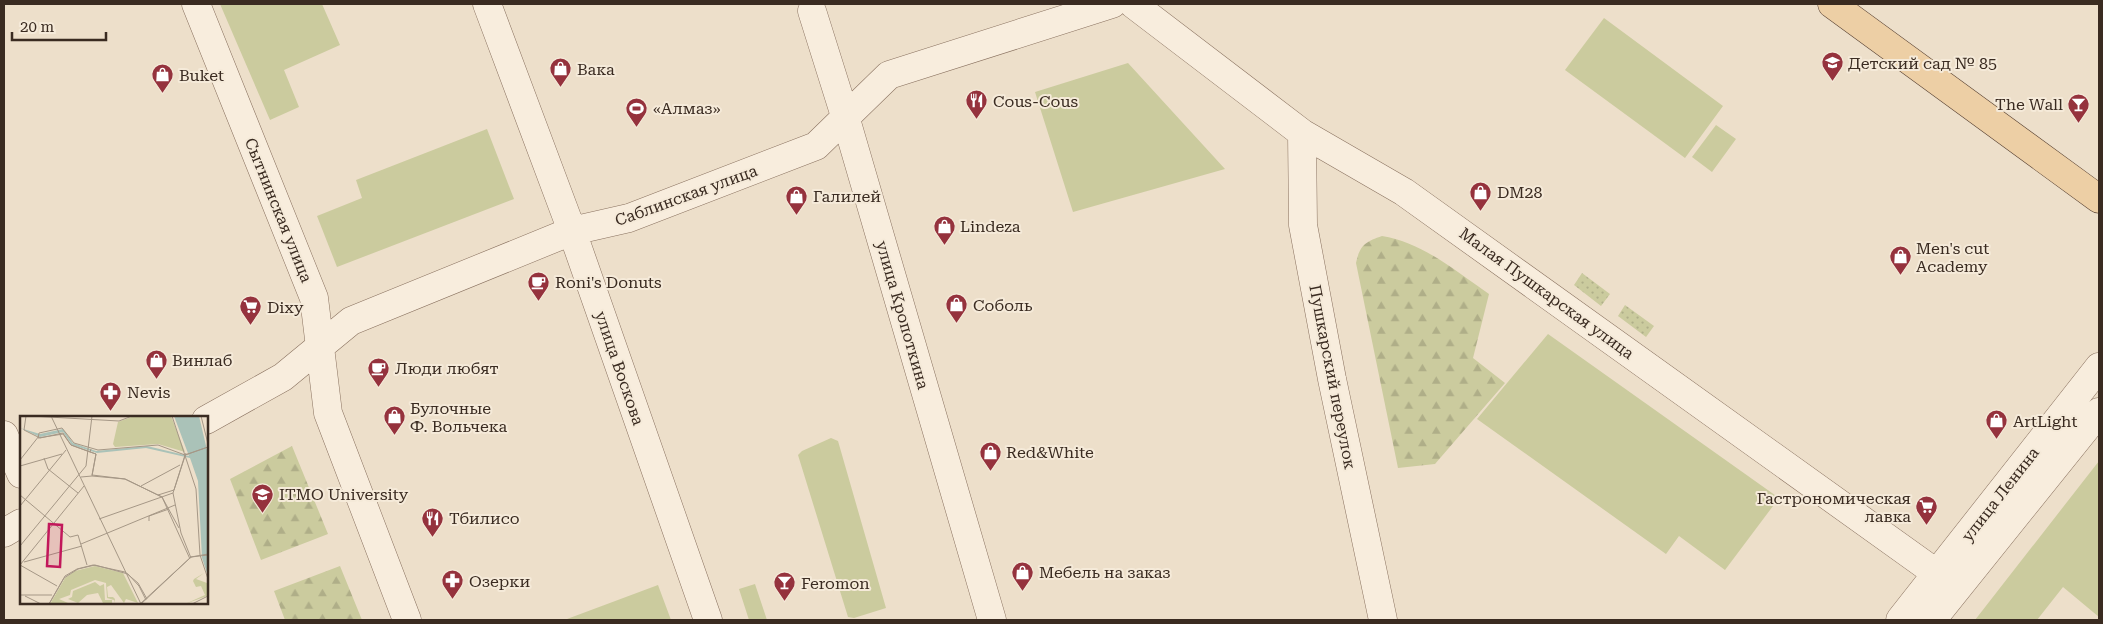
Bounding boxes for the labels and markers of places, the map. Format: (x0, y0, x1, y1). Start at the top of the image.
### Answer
school or university icon: Детский сад № 85 (1820, 51, 1844, 82)
place label: Детский сад № 85 (1848, 54, 1997, 73)
shop icon: Вака (549, 57, 573, 88)
place label: Вака (577, 60, 615, 79)
shop icon: Buket (151, 63, 175, 94)
place label: Buket (179, 66, 224, 85)
restaurant icon: Cous-Cous (965, 89, 989, 120)
place label: Cous-Cous (993, 92, 1078, 111)
bar icon: The Wall (2067, 92, 2091, 123)
place label: The Wall (1995, 95, 2063, 114)
sports icon: «Алмаз» (625, 96, 649, 127)
place label: «Алмаз» (653, 99, 721, 118)
shop icon: DM28 (1469, 180, 1493, 211)
place label: DM28 (1497, 183, 1543, 202)
shop icon: Галилей (785, 184, 809, 215)
place label: Галилей (813, 187, 881, 206)
shop icon: Lindeza (932, 214, 956, 245)
place label: Lindeza (960, 217, 1021, 236)
place label: Men's cut Academy (1916, 239, 1989, 276)
shop icon: Men's cut Academy (1888, 245, 1912, 276)
cafe icon: Roni's Donuts (527, 270, 551, 301)
place label: Roni's Donuts (555, 273, 662, 292)
shop icon: Соболь (945, 293, 969, 324)
supermarket icon: Dixy (239, 295, 263, 326)
place label: Соболь (973, 296, 1033, 315)
place label: Dixy (267, 298, 304, 317)
shop icon: Винлаб (144, 348, 168, 379)
place label: Винлаб (172, 351, 233, 370)
cafe icon: Люди любят (367, 356, 391, 387)
place label: Люди любят (395, 359, 499, 378)
pharmacy icon: Nevis (99, 380, 123, 411)
place label: Nevis (127, 383, 171, 402)
place label: Булочные Ф. Вольчека (410, 399, 507, 436)
shop icon: Булочные Ф. Вольчека (382, 405, 406, 436)
shop icon: ArtLight (1985, 409, 2009, 440)
place label: ArtLight (2013, 412, 2077, 431)
shop icon: Red&White (978, 440, 1002, 471)
place label: Red&White (1006, 443, 1094, 462)
school or university icon: ITMO University (251, 482, 275, 513)
place label: ITMO University (279, 485, 409, 504)
place label: Гастрономическая лавка (1757, 489, 1911, 526)
supermarket icon: Гастрономическая лавка (1915, 495, 1939, 526)
restaurant icon: Тбилисо (421, 506, 445, 537)
place label: Тбилисо (449, 509, 520, 528)
shop icon: Мебель на заказ (1011, 560, 1035, 591)
place label: Мебель на заказ (1039, 563, 1171, 582)
pharmacy icon: Озерки (441, 569, 465, 600)
bar icon: Feromon (773, 571, 797, 602)
place label: Озерки (469, 572, 530, 591)
place label: Feromon (801, 574, 870, 593)

